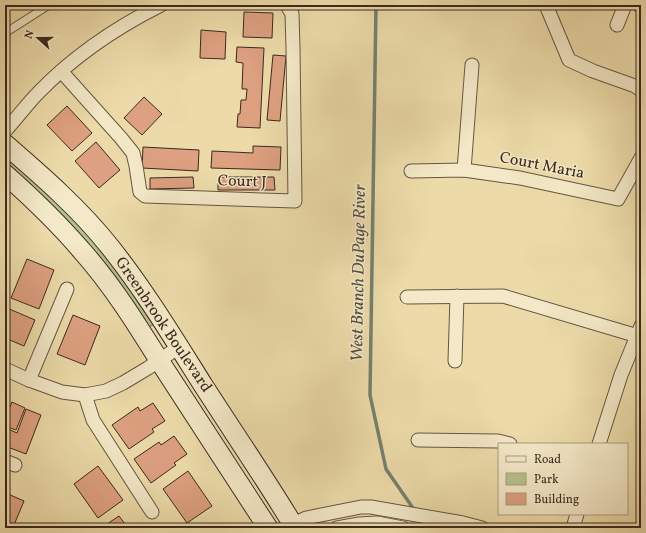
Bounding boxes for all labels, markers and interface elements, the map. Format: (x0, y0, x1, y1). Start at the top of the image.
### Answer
north arrow (18, 18, 58, 58)
text: N (22, 29, 38, 41)
street label: Court Maria (498, 147, 586, 185)
street label: Court J (217, 170, 267, 194)
water label: West Branch DuPage River (346, 183, 372, 362)
street label: Greenbrook Boulevard (109, 253, 217, 397)
legend (498, 443, 628, 515)
text: Road (534, 452, 561, 468)
text: Park (534, 472, 559, 488)
text: Building (534, 492, 579, 508)

